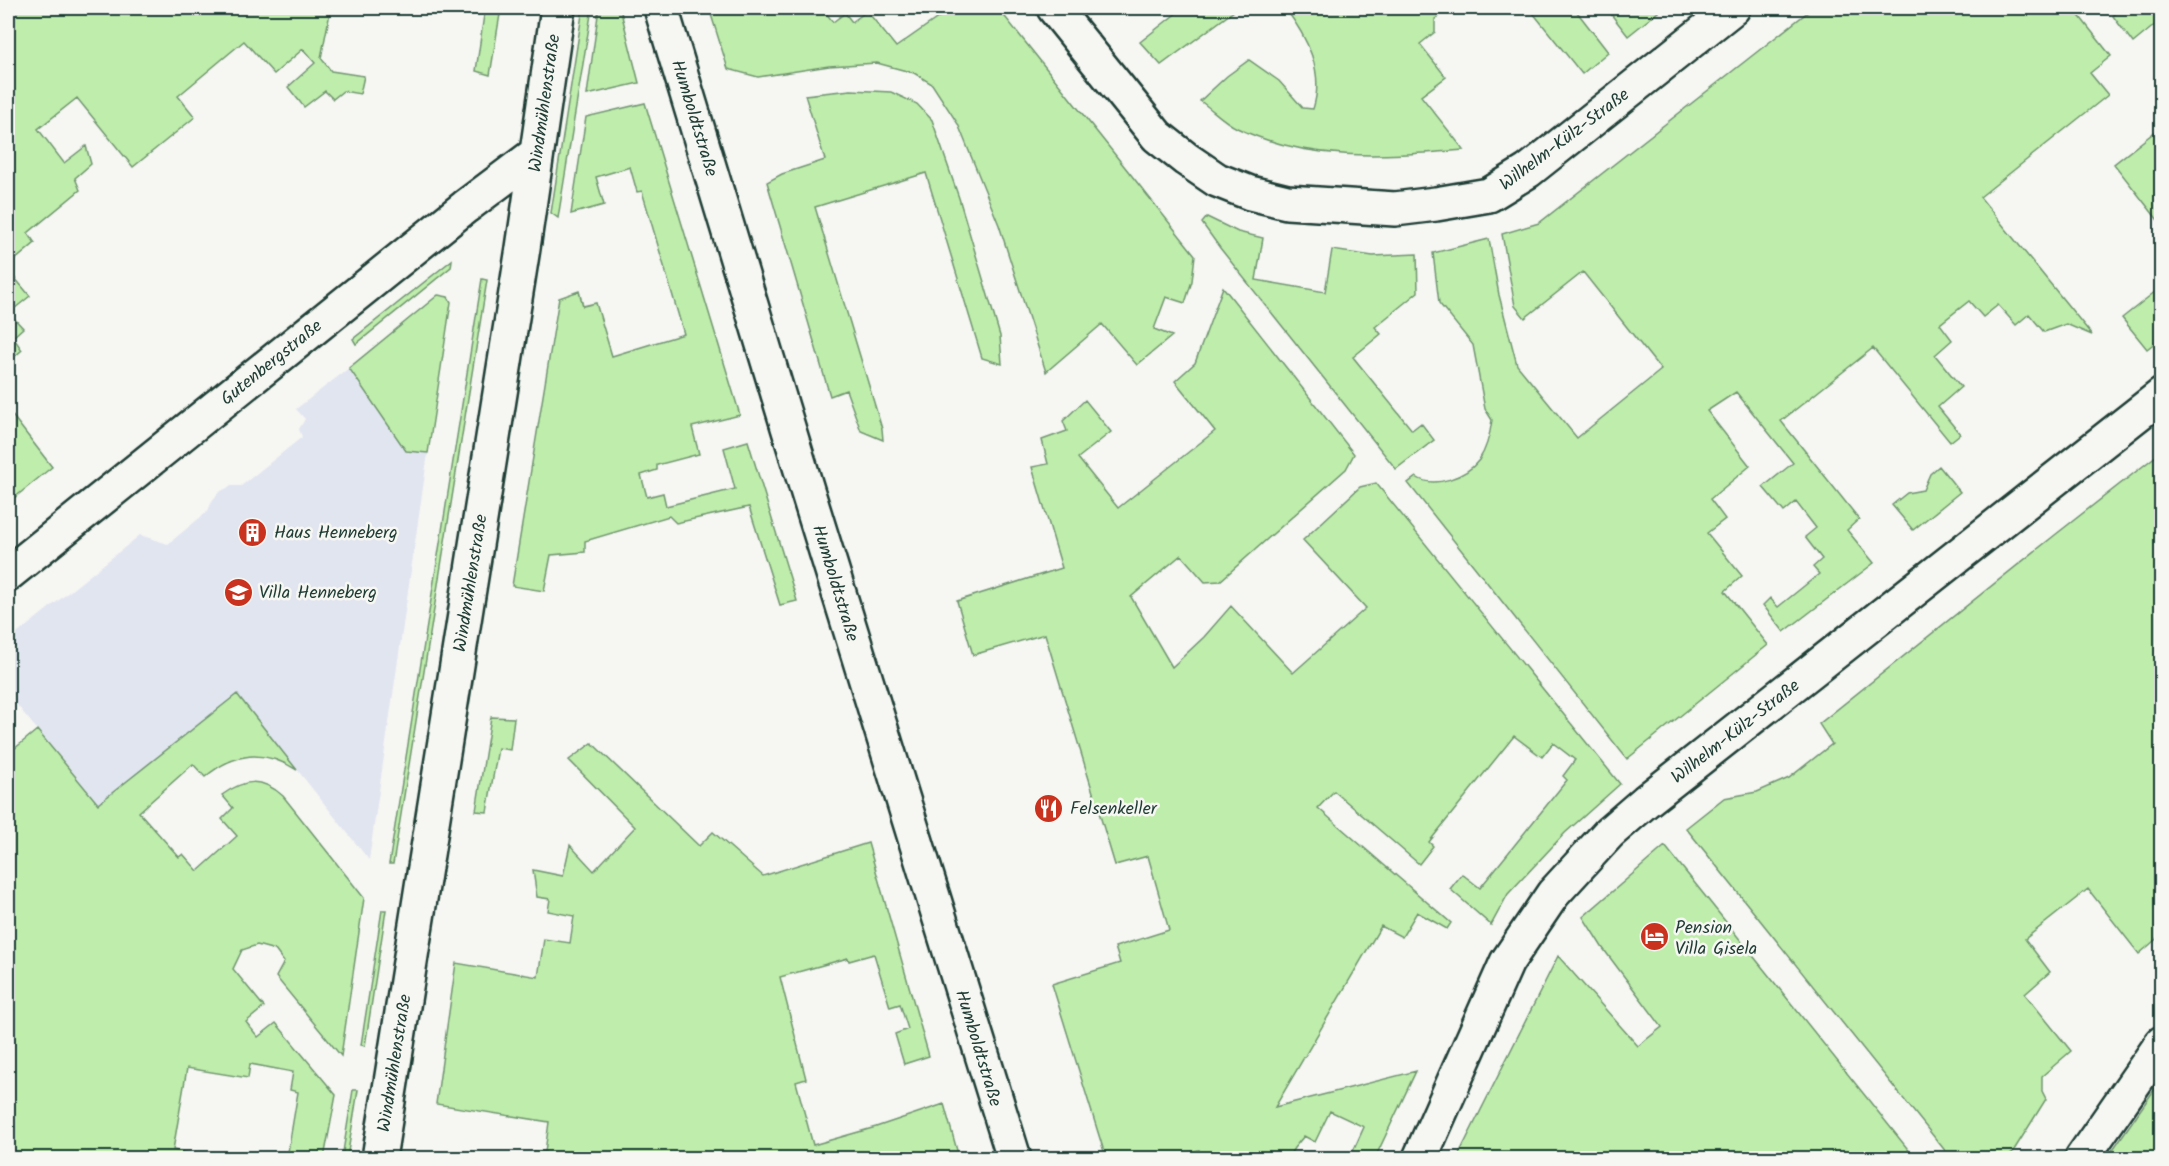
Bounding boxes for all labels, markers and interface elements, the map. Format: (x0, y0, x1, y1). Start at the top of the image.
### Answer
street label: Windmühlenstraße (521, 32, 570, 174)
street label: Humboldtstraße (662, 56, 725, 180)
street label: Wilhelm-Külz-Straße (1494, 81, 1636, 199)
street label: Gutenbergstraße (215, 313, 329, 413)
street label: Windmühlenstraße (446, 512, 497, 654)
building icon: Haus Henneberg (237, 516, 269, 548)
place label: Haus Henneberg (274, 519, 398, 548)
street label: Humboldtstraße (803, 521, 866, 645)
school or university icon: Villa Henneberg (222, 576, 254, 608)
place label: Villa Henneberg (259, 579, 377, 608)
street label: Wilhelm-Külz-Straße (1665, 672, 1807, 792)
restaurant icon: Felsenkeller (1033, 792, 1065, 824)
place label: Felsenkeller (1070, 795, 1158, 824)
place label: Pension Villa Gisela (1675, 914, 1757, 964)
hotel icon: Pension Villa Gisela (1638, 921, 1670, 953)
street label: Humboldtstraße (946, 986, 1009, 1110)
street label: Windmühlenstraße (370, 992, 421, 1134)

